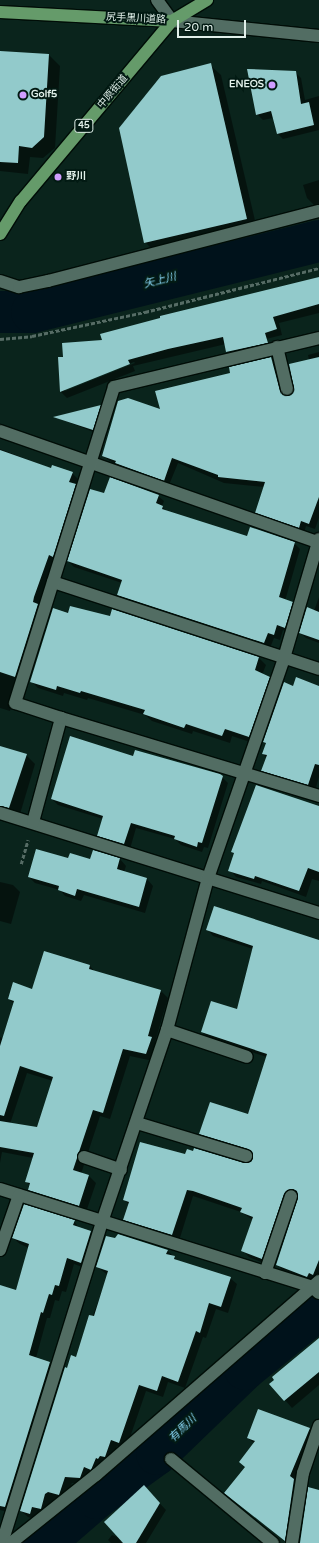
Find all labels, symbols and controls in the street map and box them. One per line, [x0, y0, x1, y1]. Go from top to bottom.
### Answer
street label: 尻手黒川道路 [106, 11, 166, 27]
scale bar [179, 12, 248, 38]
text: 20 m [184, 20, 213, 34]
street label: 中原街道 [96, 73, 130, 111]
place label: ENEOS [229, 79, 264, 91]
marker: ENEOS [267, 80, 277, 90]
place label: Golf5 [31, 89, 57, 101]
marker: Golf5 [18, 90, 28, 100]
road number: 45 [74, 119, 94, 133]
place label: 野川 [66, 171, 86, 183]
marker: 野川 [53, 172, 63, 182]
water label: 矢上川 [142, 271, 178, 291]
water label: 有馬川 [167, 1413, 199, 1445]

